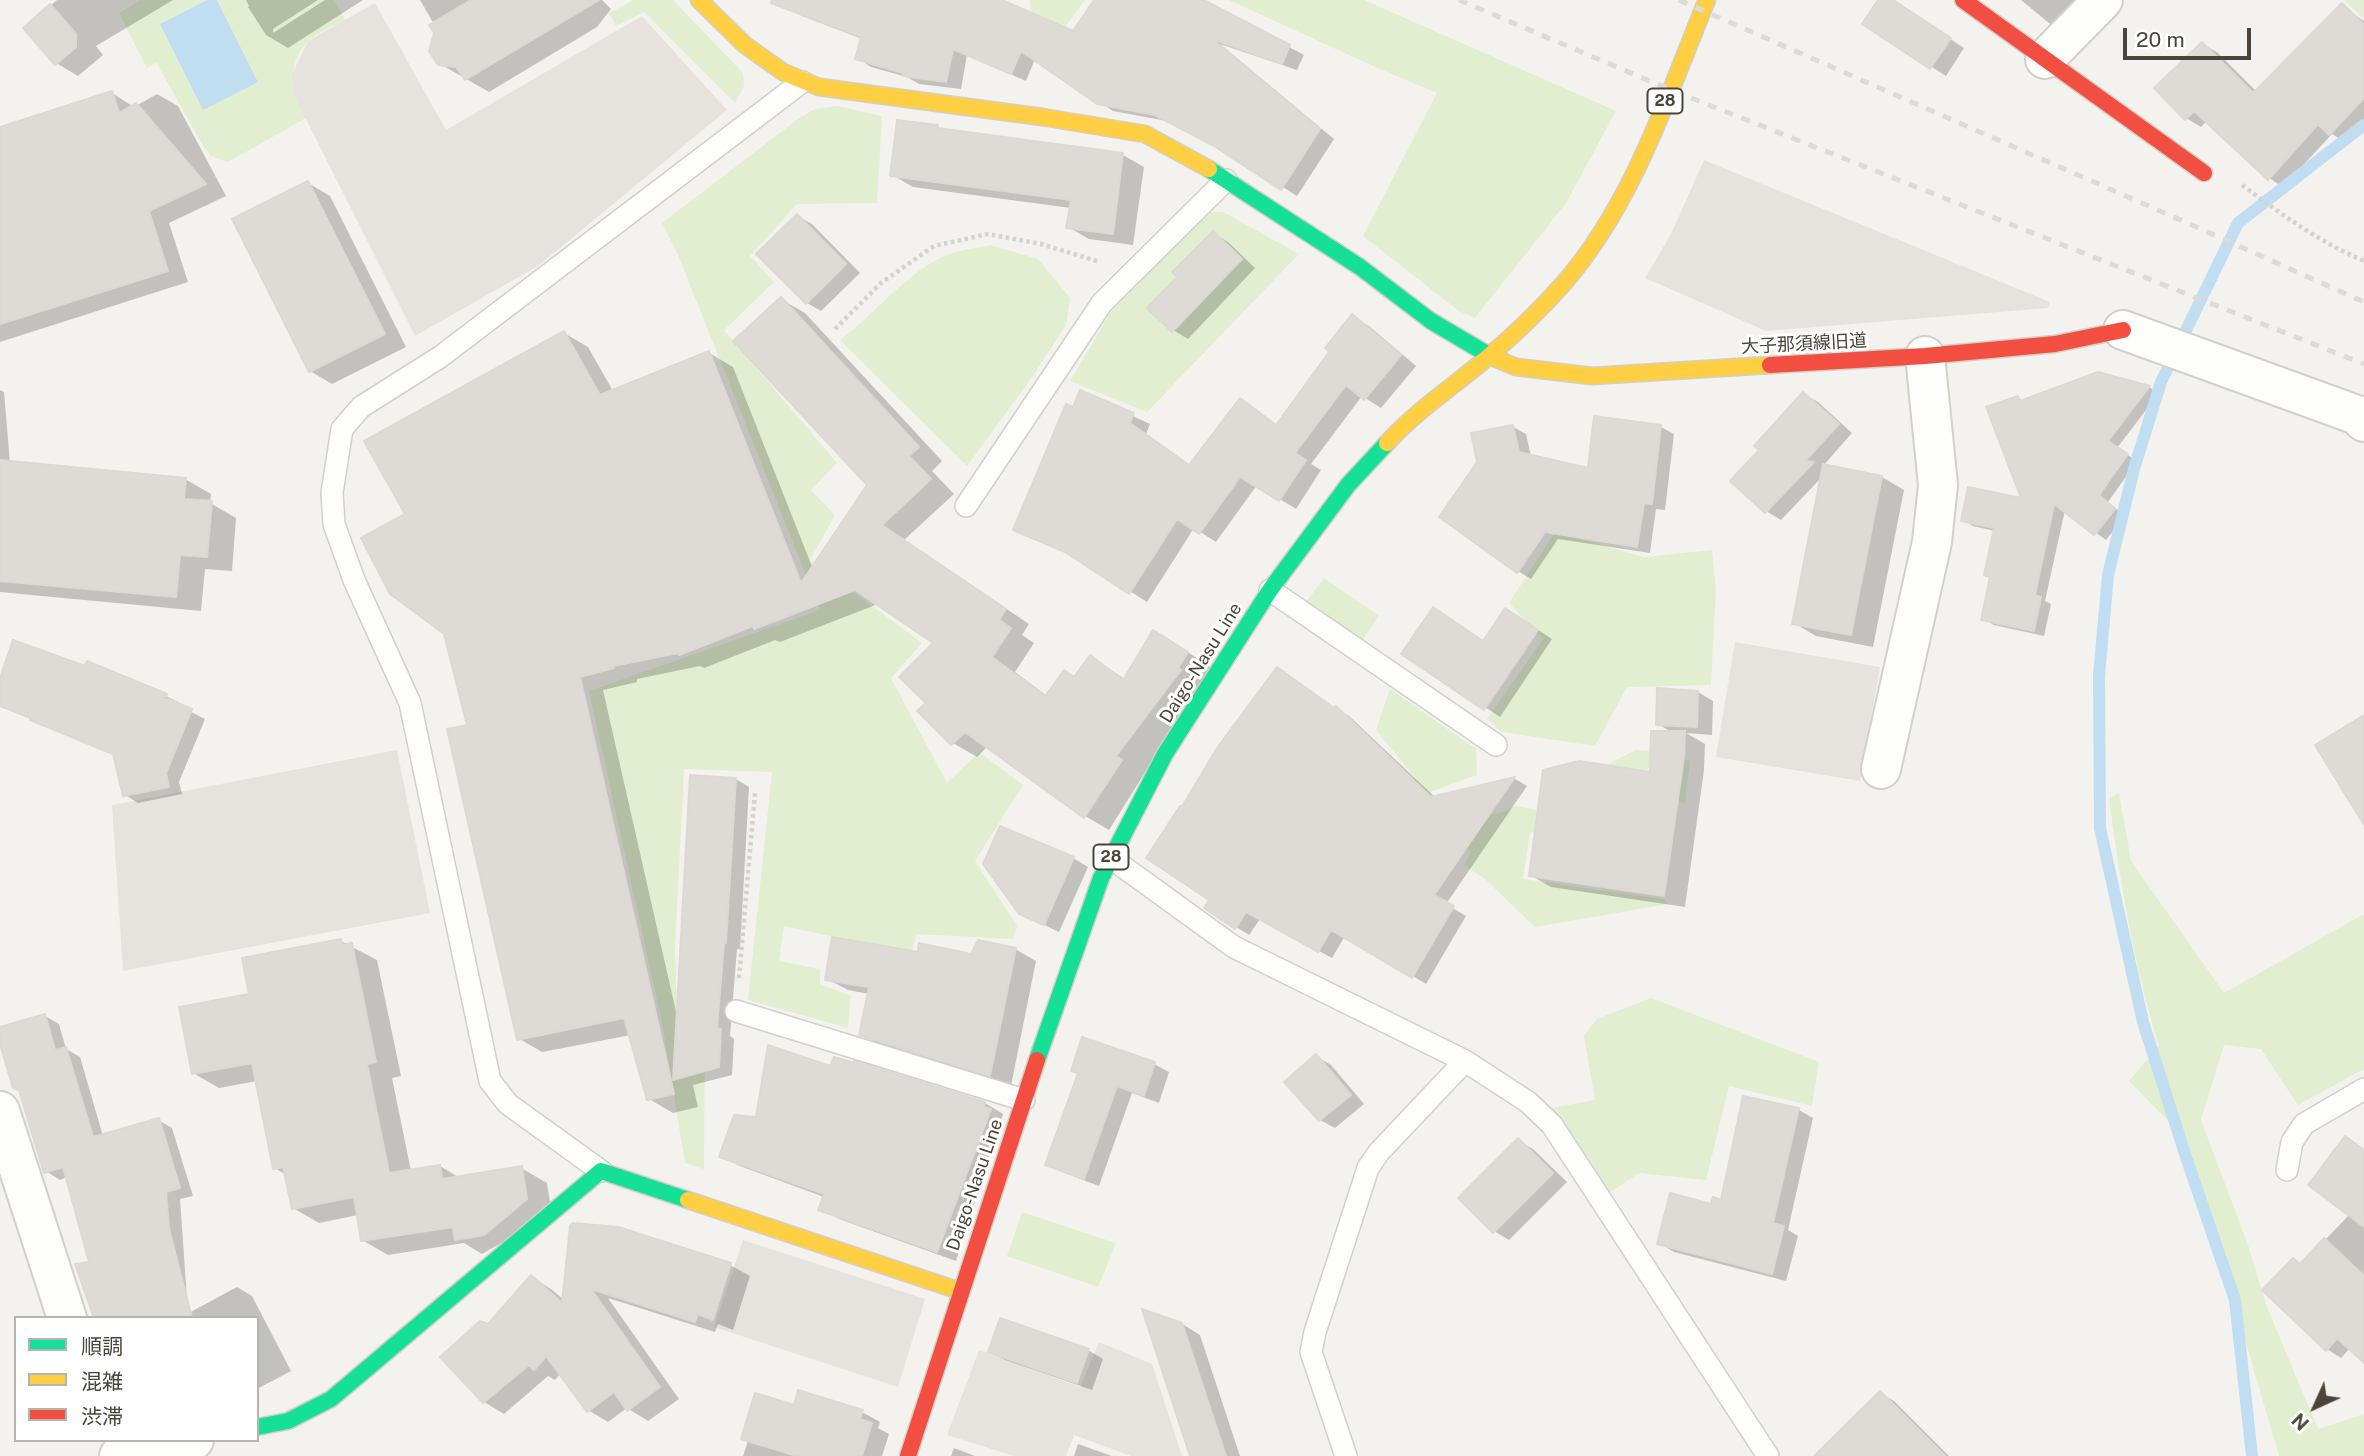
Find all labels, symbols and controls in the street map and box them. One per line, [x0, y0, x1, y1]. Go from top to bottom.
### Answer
scale bar [2126, 14, 2254, 58]
text: 20 m [2136, 27, 2185, 52]
road number: 28 [1648, 88, 1682, 114]
street label: 大子那須線旧道 [1741, 330, 1867, 358]
street label: Daigo-Nasu Line [1155, 599, 1247, 727]
road number: 28 [1094, 844, 1128, 870]
street label: Daigo-Nasu Line [942, 1116, 1008, 1254]
legend [14, 1316, 259, 1442]
text: 順調 [81, 1334, 123, 1359]
text: 混雑 [81, 1369, 123, 1394]
north arrow [2280, 1372, 2350, 1442]
text: 渋滞 [81, 1404, 123, 1429]
text: N [2287, 1409, 2313, 1435]

